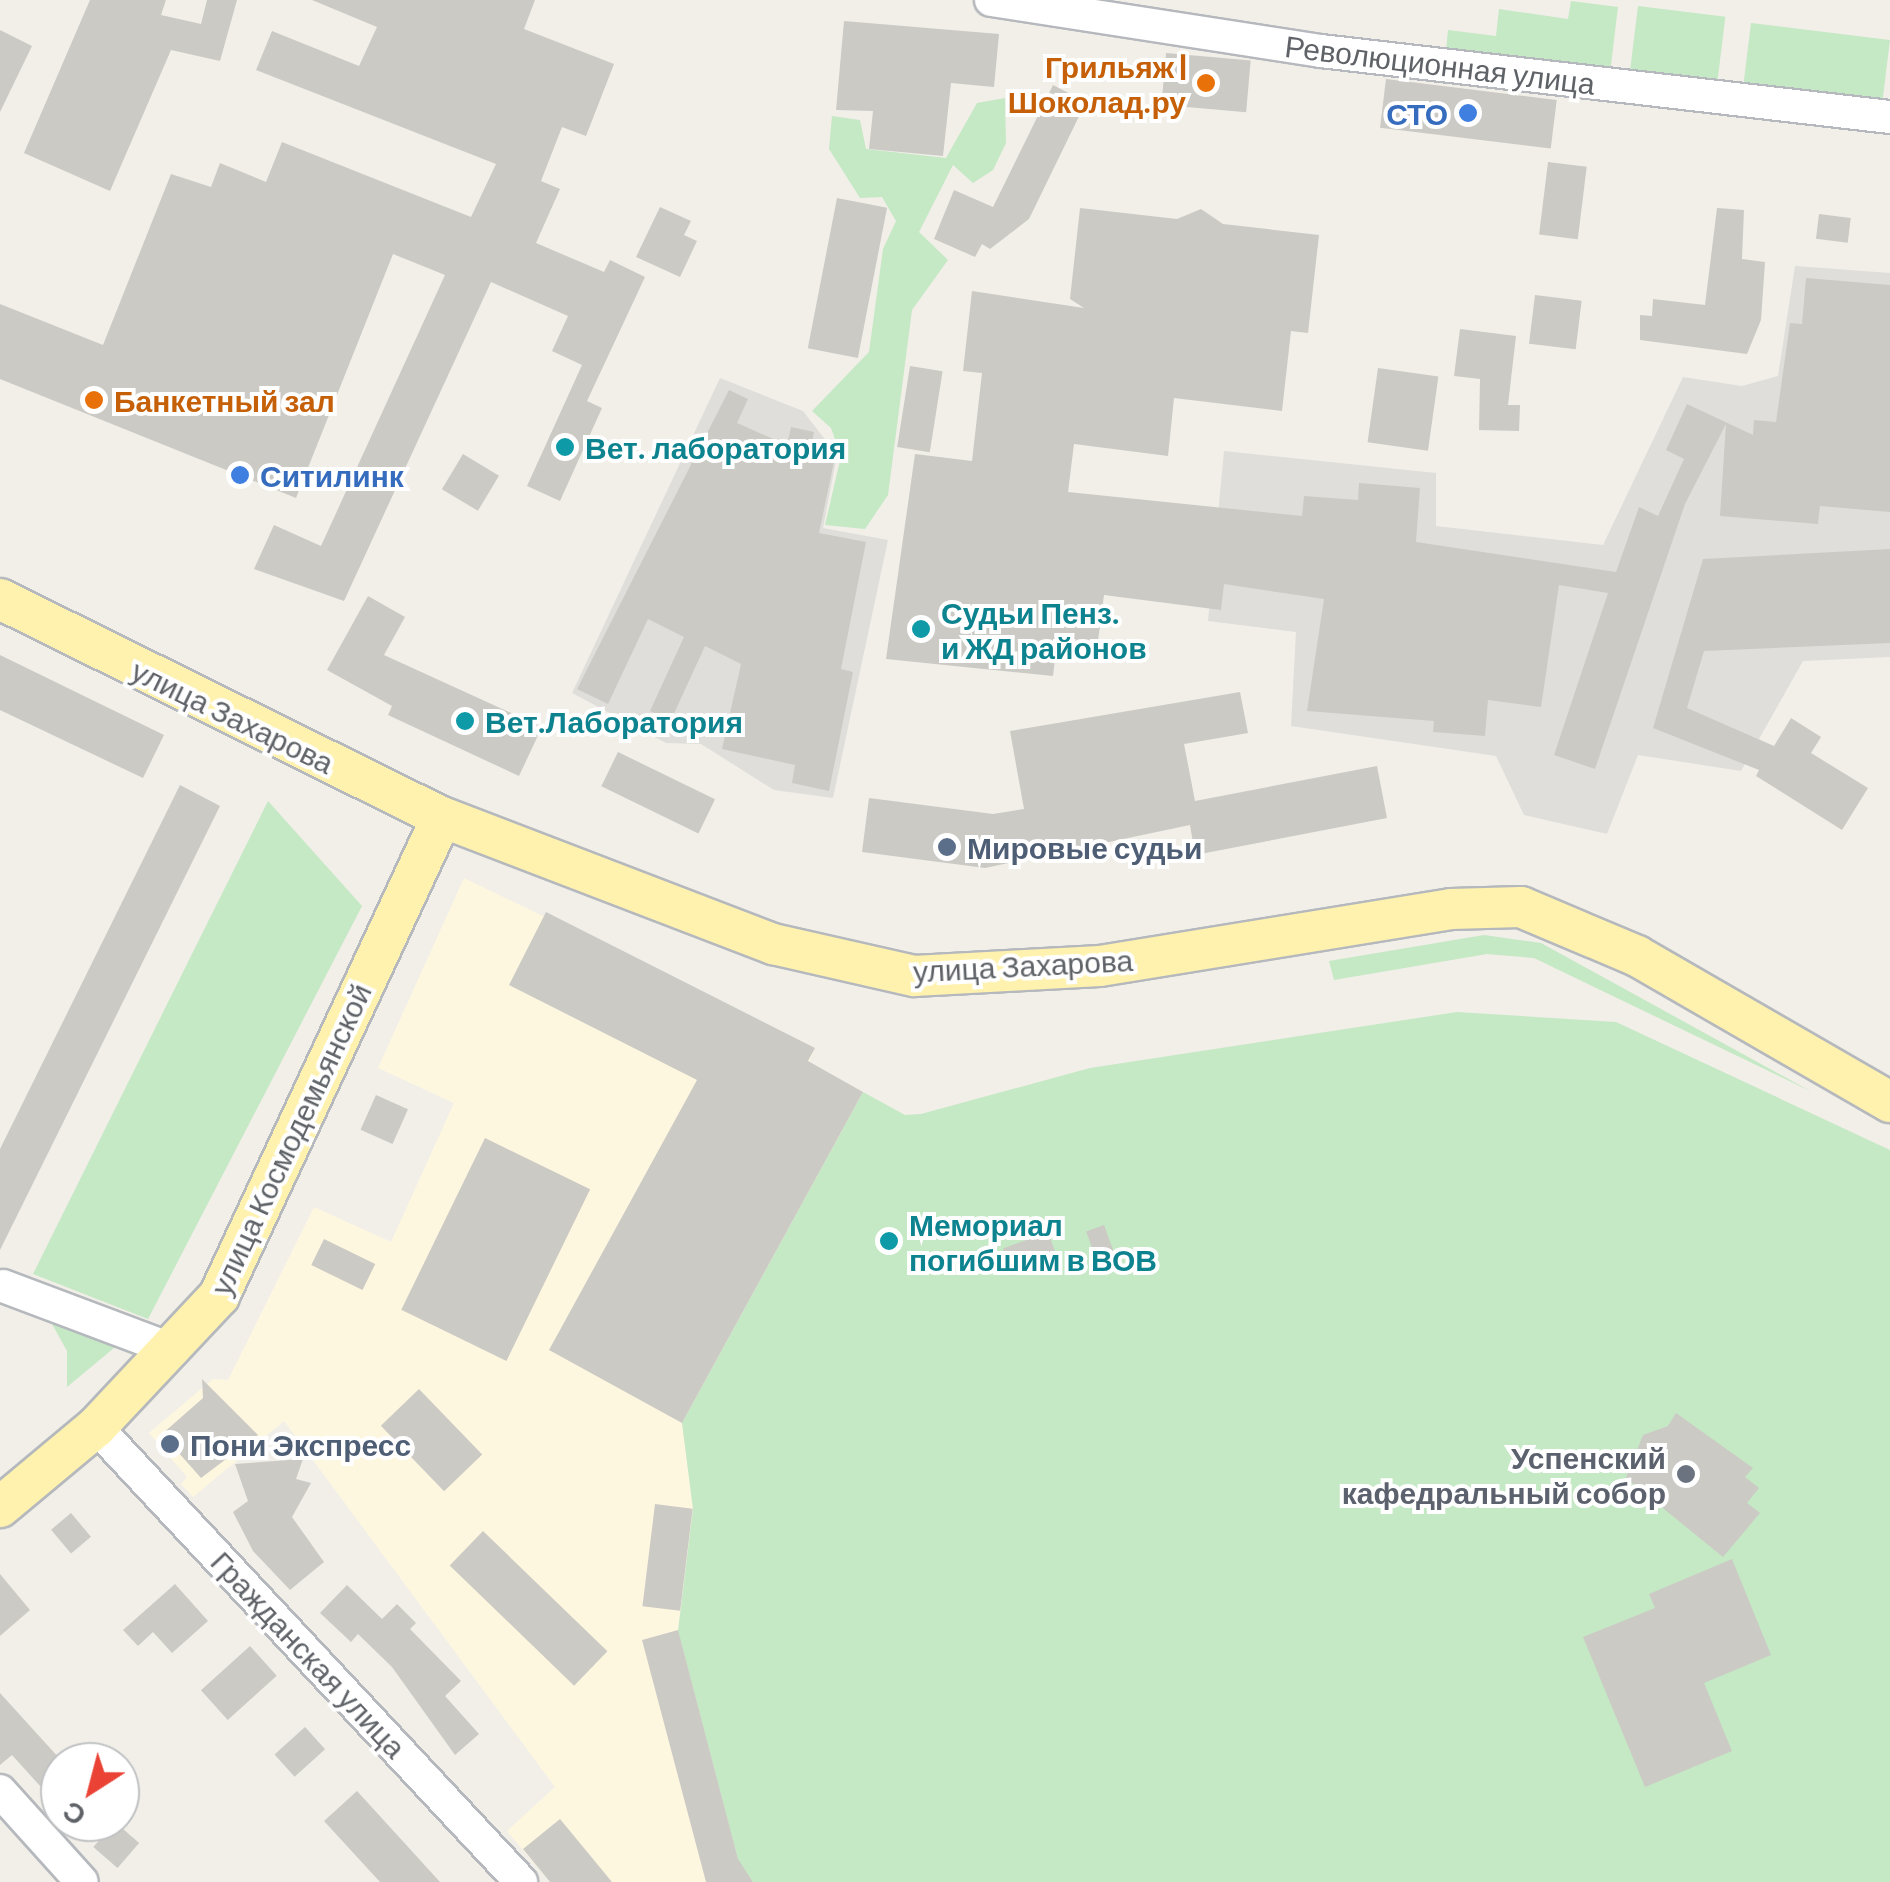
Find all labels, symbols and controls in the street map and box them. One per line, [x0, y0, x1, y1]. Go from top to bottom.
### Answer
street label: Революционная улица [1283, 27, 1597, 101]
place label: Грильяж | Шоколад.ру [1008, 48, 1186, 118]
marker: Грильяж | Шоколад.ру [1195, 72, 1217, 94]
place label: СТО [1386, 95, 1448, 131]
marker: СТО [1457, 102, 1479, 124]
place label: Банкетный зал [114, 382, 335, 418]
marker: Банкетный зал [83, 389, 105, 411]
place label: Вет. лаборатория [585, 429, 846, 465]
marker: Вет. лаборатория [554, 436, 576, 458]
place label: Ситилинк [260, 457, 404, 493]
marker: Ситилинк [229, 464, 251, 486]
place label: Судьи Пенз. и ЖД районов [941, 594, 1147, 664]
marker: Судьи Пенз. и ЖД районов [910, 618, 932, 640]
street label: улица Захарова [126, 652, 340, 780]
place label: Вет.Лаборатория [485, 703, 743, 739]
marker: Вет.Лаборатория [454, 710, 476, 732]
place label: Мировые судьи [967, 829, 1202, 865]
marker: Мировые судьи [936, 836, 958, 858]
street label: улица Захарова [912, 941, 1134, 989]
street label: улица Космодемьянской [202, 978, 378, 1300]
place label: Мемориал погибшим в ВОВ [909, 1206, 1157, 1276]
marker: Мемориал погибшим в ВОВ [878, 1230, 900, 1252]
place label: Пони Экспресс [190, 1426, 411, 1462]
marker: Пони Экспресс [159, 1433, 181, 1455]
place label: Успенский кафедральный собор [1342, 1439, 1666, 1510]
marker: Успенский кафедральный собор [1675, 1463, 1697, 1485]
street label: Гражданская улица [204, 1543, 414, 1765]
north arrow [40, 1742, 140, 1842]
text: С [55, 1795, 92, 1834]

